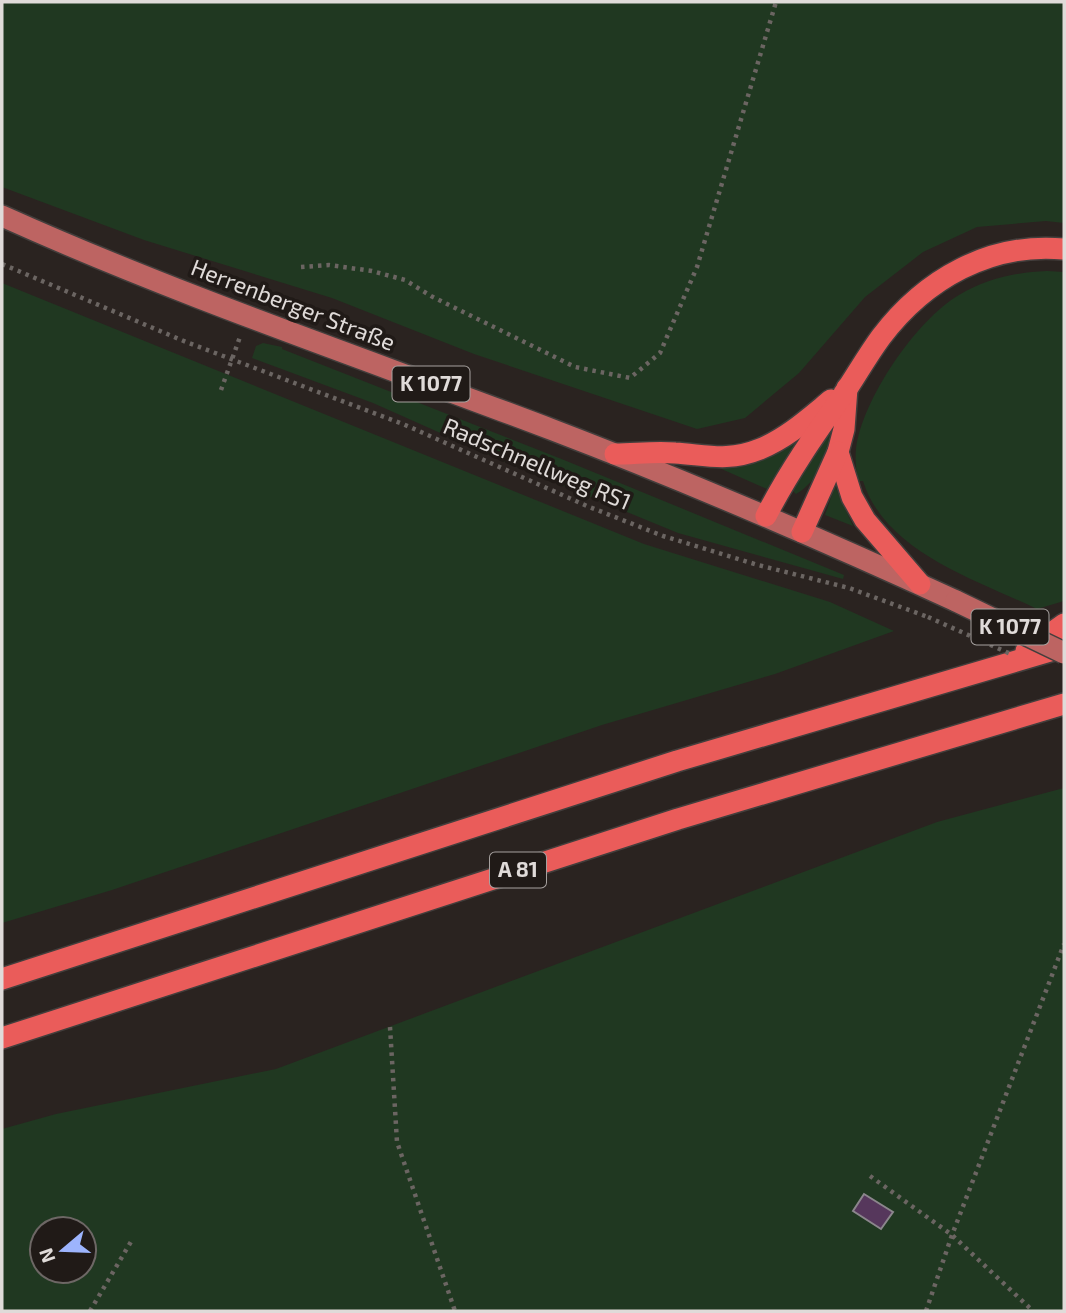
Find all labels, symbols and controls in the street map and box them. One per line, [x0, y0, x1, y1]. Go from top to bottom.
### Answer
street label: Herrenberger Straße [187, 252, 399, 356]
road number: K 1077 [392, 366, 470, 402]
street label: Radschnellweg RS1 [439, 411, 635, 515]
road number: K 1077 [972, 610, 1048, 644]
road number: A 81 [490, 852, 546, 888]
north arrow [28, 1215, 98, 1285]
text: N [33, 1245, 60, 1266]

